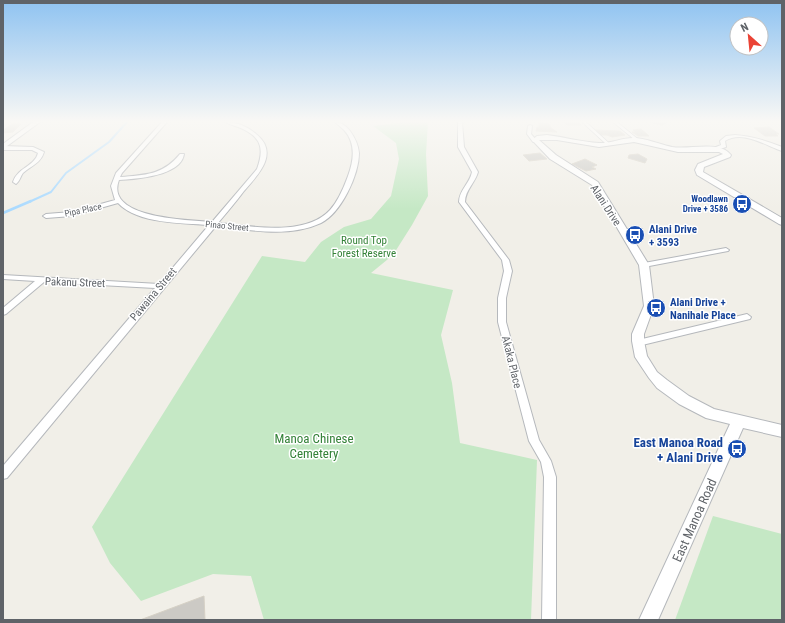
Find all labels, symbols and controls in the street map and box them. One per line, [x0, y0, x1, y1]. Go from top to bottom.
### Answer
north arrow [729, 16, 769, 56]
text: N [739, 20, 751, 35]
street label: Alani Drive [587, 182, 624, 228]
bus stop icon: Woodlawn Drive + 3586 [731, 193, 753, 215]
place label: Woodlawn Drive + 3586 [683, 194, 728, 214]
street label: Pipa Place [64, 201, 102, 219]
street label: Pinao Street [205, 219, 249, 233]
place label: Alani Drive + 3593 [649, 223, 697, 249]
bus stop icon: Alani Drive + 3593 [624, 224, 646, 246]
park label: Round Top Forest Reserve [332, 234, 396, 260]
street label: Pawaina Street [127, 265, 179, 323]
street label: Pakanu Street [45, 275, 105, 290]
place label: Alani Drive + Nanihale Place [670, 296, 736, 322]
bus stop icon: Alani Drive + Nanihale Place [645, 297, 667, 319]
street label: Akaka Place [499, 335, 524, 390]
park label: Manoa Chinese Cemetery [274, 431, 354, 461]
place label: East Manoa Road + Alani Drive [633, 435, 723, 465]
bus stop icon: East Manoa Road + Alani Drive [726, 438, 748, 460]
street label: East Manoa Road [669, 476, 720, 564]

